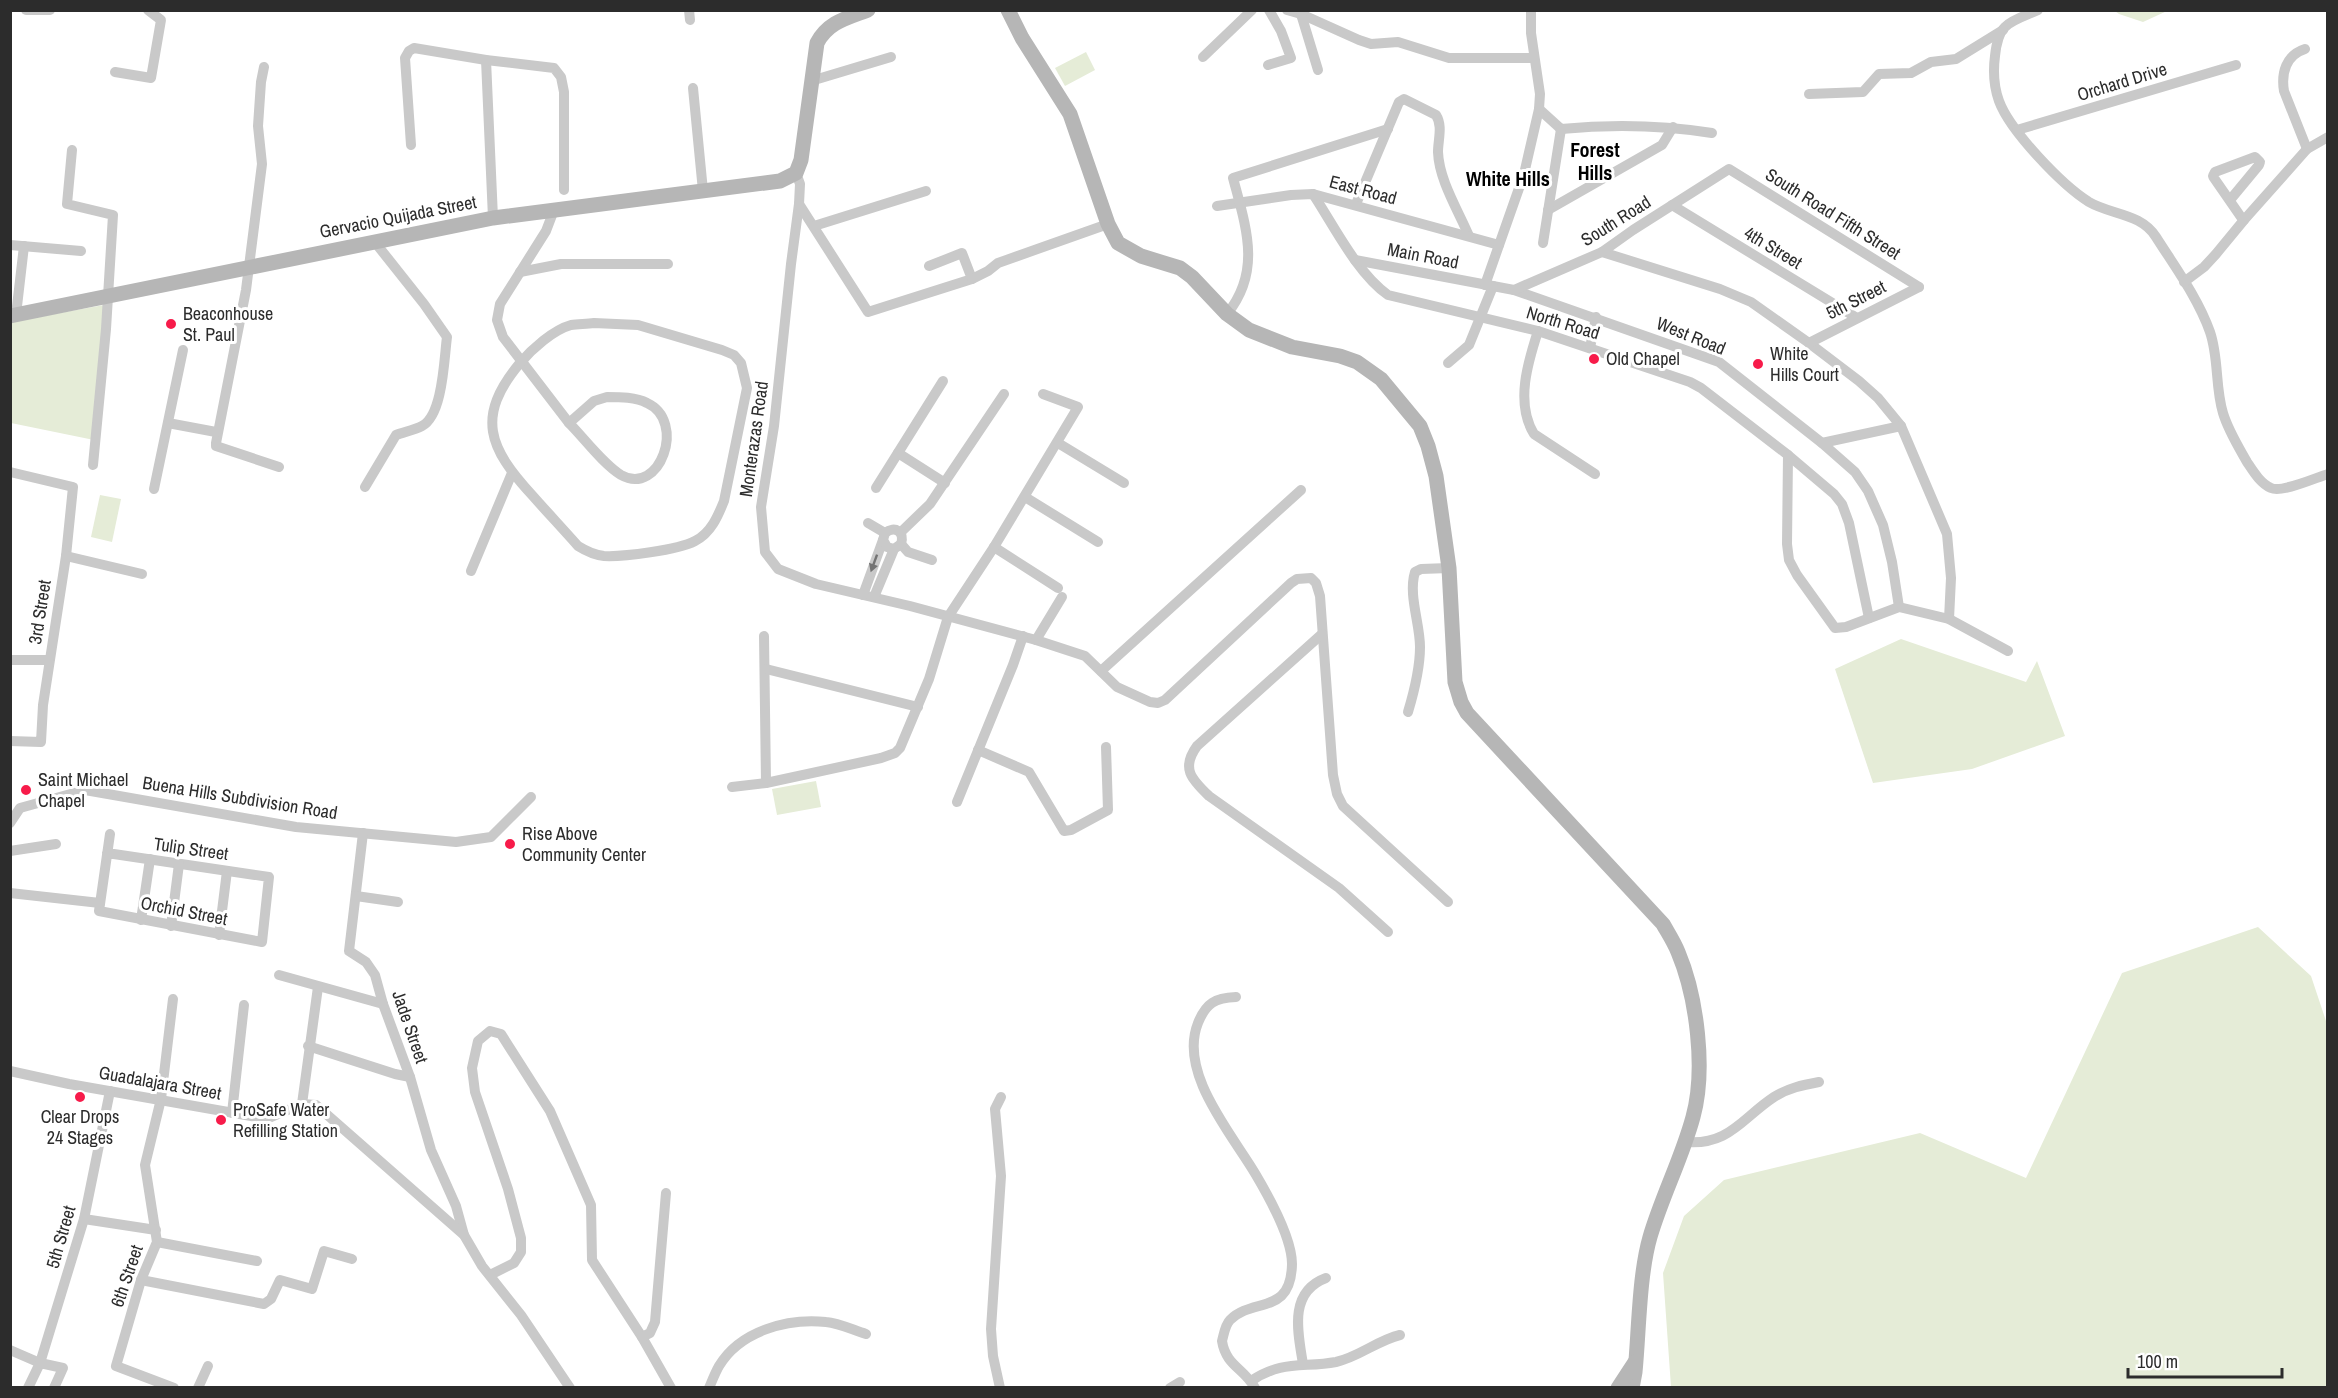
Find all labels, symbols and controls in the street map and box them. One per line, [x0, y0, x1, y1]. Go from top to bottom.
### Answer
street label: Orchard Drive [2074, 56, 2170, 107]
district label: Forest Hills [1570, 136, 1620, 186]
street label: South Road Fifth Street [1761, 162, 1906, 265]
district label: White Hills [1466, 165, 1550, 192]
street label: East Road [1327, 169, 1400, 211]
street label: Gervacio Quijada Street [317, 189, 478, 244]
street label: South Road [1576, 189, 1655, 252]
street label: 4th Street [1739, 220, 1807, 275]
street label: Main Road [1385, 236, 1461, 275]
street label: 5th Street [1822, 274, 1890, 325]
street label: North Road [1523, 300, 1603, 346]
place label: Beaconhouse St. Paul [183, 301, 273, 347]
street label: West Road [1653, 310, 1730, 361]
marker: Beaconhouse St. Paul [164, 317, 178, 331]
place label: White Hills Court [1770, 341, 1839, 387]
place label: Old Chapel [1606, 346, 1680, 371]
marker: Old Chapel [1587, 352, 1601, 366]
marker: White Hills Court [1751, 357, 1765, 371]
street label: Monterazas Road [733, 380, 774, 498]
one-way arrow [869, 554, 878, 572]
street label: 3rd Street [22, 578, 57, 646]
place label: Saint Michael Chapel [38, 767, 128, 813]
street label: Buena Hills Subdivision Road [141, 770, 339, 825]
marker: Saint Michael Chapel [19, 783, 33, 797]
place label: Rise Above Community Center [522, 821, 646, 867]
street label: Tulip Street [152, 831, 230, 866]
marker: Rise Above Community Center [503, 837, 517, 851]
street label: Orchid Street [139, 890, 230, 931]
street label: Jade Street [386, 987, 435, 1067]
street label: Guadalajara Street [97, 1059, 223, 1106]
marker: Clear Drops 24 Stages [73, 1090, 87, 1104]
place label: ProSafe Water Refilling Station [233, 1097, 338, 1143]
place label: Clear Drops 24 Stages [41, 1104, 119, 1150]
marker: ProSafe Water Refilling Station [214, 1113, 228, 1127]
street label: 5th Street [40, 1203, 81, 1271]
street label: 6th Street [104, 1242, 149, 1310]
scale bar [2128, 1341, 2282, 1379]
text: 100 m [2137, 1349, 2178, 1374]

